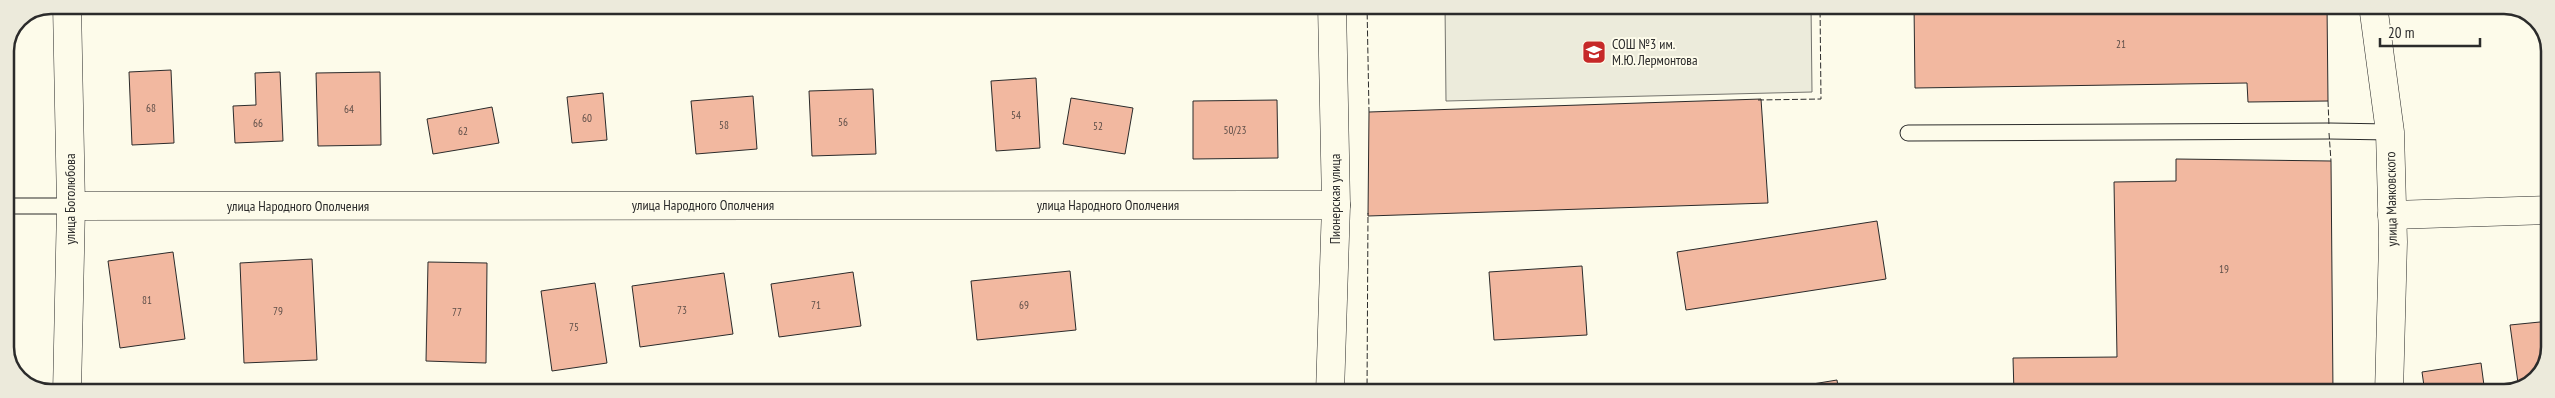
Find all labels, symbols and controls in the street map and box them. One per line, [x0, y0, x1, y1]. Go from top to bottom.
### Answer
scale bar [2380, 15, 2480, 47]
text: 20 m [2388, 23, 2414, 42]
place label: СОШ №3 им. М.Ю. Лермонтова [1612, 35, 1698, 69]
house number: 21 [2116, 37, 2126, 51]
school or university icon: СОШ №3 им. М.Ю. Лермонтова [1581, 39, 1607, 65]
house number: 68 [146, 101, 156, 115]
house number: 64 [344, 102, 354, 116]
house number: 54 [1011, 108, 1021, 122]
house number: 60 [582, 111, 592, 125]
house number: 56 [838, 115, 848, 129]
house number: 66 [253, 116, 263, 130]
house number: 58 [719, 118, 729, 132]
house number: 52 [1093, 119, 1103, 133]
house number: 50/23 [1223, 123, 1247, 137]
house number: 62 [458, 124, 468, 138]
street label: улица Маяковского [2381, 151, 2401, 247]
street label: улица Боголюбова [61, 153, 79, 245]
street label: Пионерская улица [1326, 154, 1344, 244]
street label: улица Народного Ополчения [632, 196, 774, 214]
street label: улица Народного Ополчения [1037, 196, 1179, 214]
street label: улица Народного Ополчения [227, 197, 369, 215]
house number: 19 [2219, 262, 2229, 276]
house number: 81 [142, 293, 152, 307]
house number: 71 [811, 298, 821, 312]
house number: 69 [1019, 298, 1029, 312]
house number: 73 [677, 303, 687, 317]
house number: 79 [273, 304, 283, 318]
house number: 77 [452, 305, 462, 319]
house number: 75 [569, 320, 579, 334]

